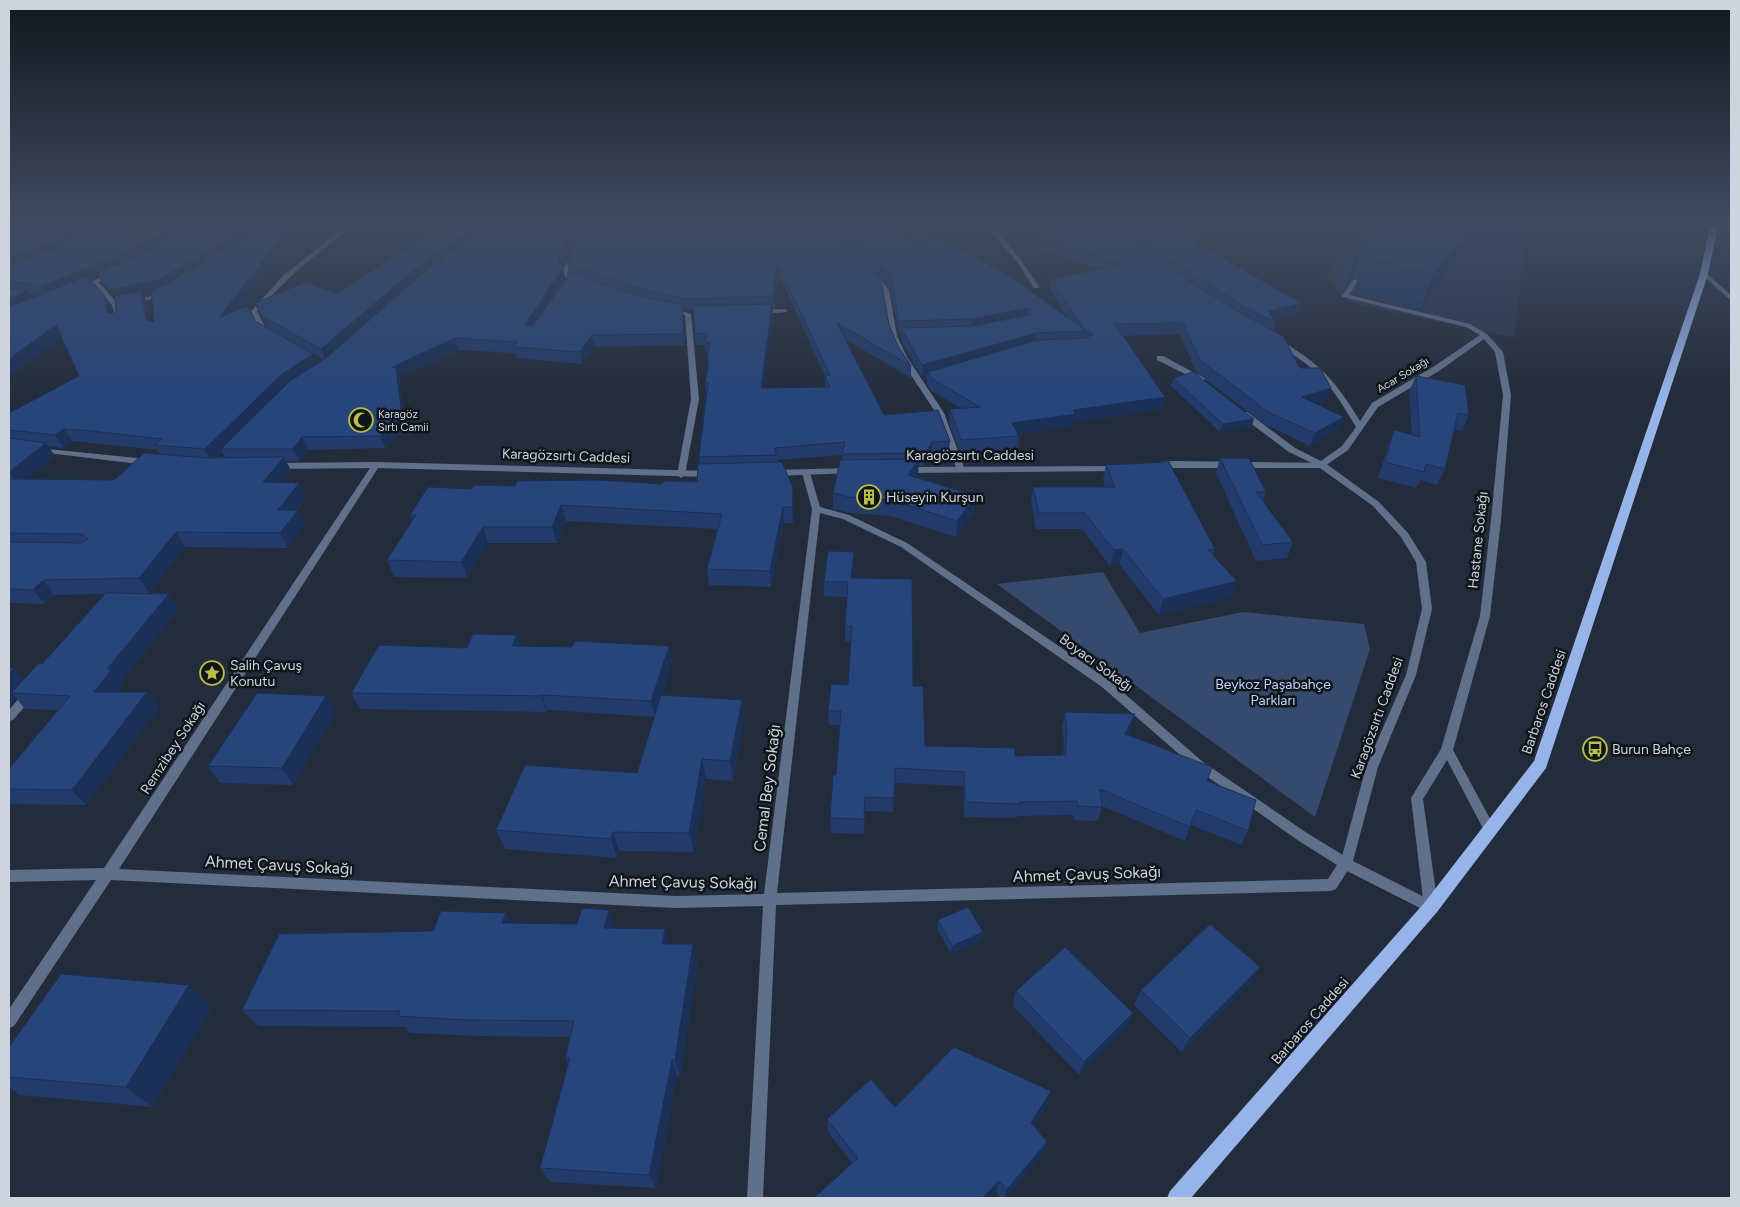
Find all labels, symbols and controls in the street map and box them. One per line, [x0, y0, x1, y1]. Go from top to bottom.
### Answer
street label: Acar Sokağı [1375, 354, 1431, 396]
mosque icon: Karagöz Sırtı Camii [348, 407, 374, 433]
place label: Karagöz Sırtı Camii [378, 408, 428, 434]
street label: Karagözsırtı Caddesi [502, 445, 630, 467]
street label: Karagözsırtı Caddesi [906, 447, 1034, 464]
building icon: Hüseyin Kurşun [856, 484, 882, 510]
place label: Hüseyin Kurşun [886, 489, 984, 506]
street label: Hastane Sokağı [1464, 491, 1492, 589]
street label: Boyacı Sokağı [1056, 631, 1136, 695]
street label: Barbaros Caddesi [1518, 647, 1570, 757]
street label: Karagözsırtı Caddesi [1347, 655, 1407, 781]
place label: Salih Çavuş Konutu [230, 657, 302, 690]
place icon: Salih Çavuş Konutu [199, 660, 225, 686]
park label: Beykoz Paşabahçe Parkları [1215, 676, 1331, 709]
street label: Remzibey Sokağı [137, 699, 209, 797]
street label: Cemal Bey Sokağı [750, 723, 784, 853]
bus stop icon: Burun Bahçe [1582, 736, 1608, 762]
place label: Burun Bahçe [1612, 741, 1691, 758]
street label: Ahmet Çavuş Sokağı [204, 852, 354, 878]
street label: Ahmet Çavuş Sokağı [1013, 862, 1161, 886]
street label: Ahmet Çavuş Sokağı [609, 871, 757, 893]
street label: Barbaros Caddesi [1268, 974, 1352, 1068]

